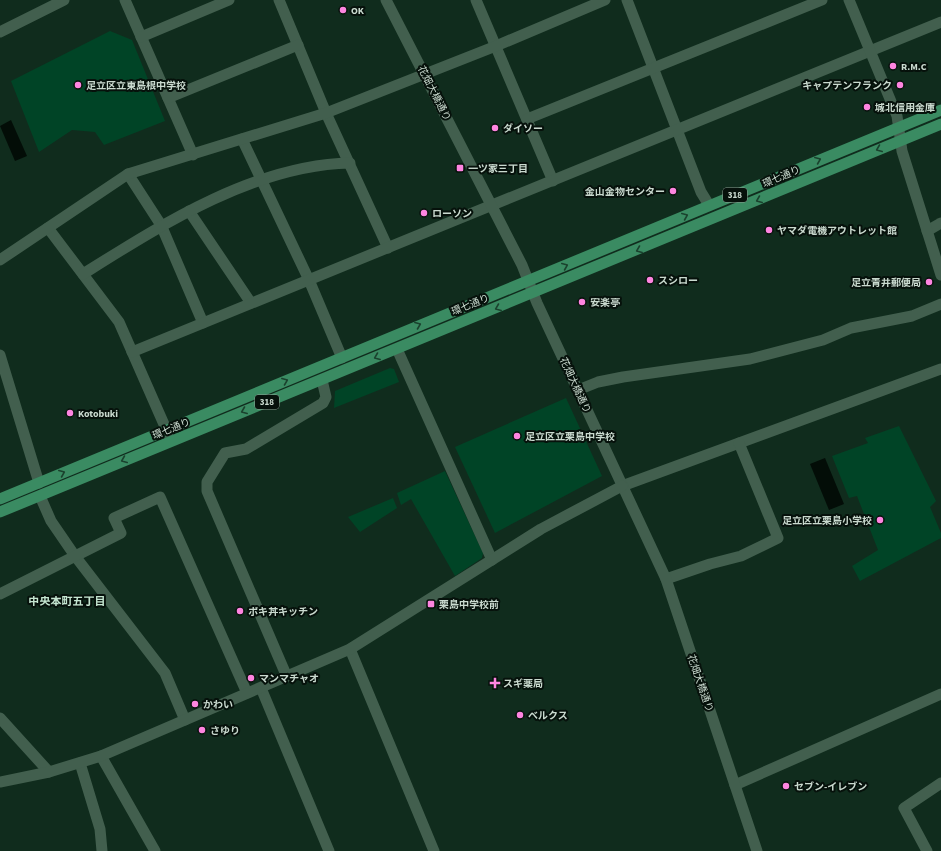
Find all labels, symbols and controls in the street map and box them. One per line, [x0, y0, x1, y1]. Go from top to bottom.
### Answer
place label: OK [351, 4, 365, 18]
marker: OK [338, 5, 348, 15]
place label: R.M.C [901, 60, 927, 74]
marker: R.M.C [888, 61, 898, 71]
street label: 花畑大橋通り [414, 64, 454, 123]
place label: 足立区立東島根中学校 [86, 79, 186, 93]
place label: キャプテンフランク [802, 79, 892, 93]
marker: 足立区立東島根中学校 [73, 80, 83, 90]
marker: キャプテンフランク [895, 80, 905, 90]
place label: 城北信用金庫 [875, 101, 935, 115]
marker: 城北信用金庫 [862, 102, 872, 112]
place label: ダイソー [503, 122, 543, 136]
marker: ダイソー [490, 123, 500, 133]
one-way arrow [875, 144, 883, 152]
one-way arrow [814, 157, 821, 165]
place label: 一ツ家三丁目 [468, 162, 528, 176]
marker: 一ツ家三丁目 [455, 163, 465, 173]
street label: 環七通り [760, 163, 803, 191]
place label: 金山金物センター [585, 185, 665, 199]
marker: 金山金物センター [668, 186, 678, 196]
road number: 318 [723, 188, 747, 202]
one-way arrow [756, 195, 763, 203]
place label: ローソン [432, 207, 472, 221]
marker: ローソン [419, 208, 429, 218]
one-way arrow [681, 212, 688, 220]
place label: ヤマダ電機アウトレット館 [777, 224, 897, 238]
marker: ヤマダ電機アウトレット館 [764, 225, 774, 235]
one-way arrow [636, 245, 643, 253]
one-way arrow [560, 263, 568, 271]
place label: スシロー [658, 274, 698, 288]
marker: スシロー [645, 275, 655, 285]
place label: 足立青井郵便局 [851, 276, 921, 290]
marker: 足立青井郵便局 [924, 277, 934, 287]
street label: 環七通り [449, 291, 492, 319]
place label: 安楽亭 [590, 296, 620, 310]
marker: 安楽亭 [577, 297, 587, 307]
one-way arrow [494, 303, 501, 311]
one-way arrow [414, 322, 422, 330]
one-way arrow [374, 352, 382, 360]
street label: 花畑大橋通り [556, 355, 594, 416]
one-way arrow [282, 377, 289, 385]
road number: 318 [255, 395, 279, 409]
place label: Kotobuki [78, 407, 118, 421]
one-way arrow [241, 407, 248, 415]
marker: Kotobuki [65, 408, 75, 418]
street label: 環七通り [150, 415, 193, 443]
place label: 足立区立栗島中学校 [525, 430, 615, 444]
marker: 足立区立栗島中学校 [512, 431, 522, 441]
one-way arrow [120, 456, 127, 464]
one-way arrow [58, 470, 65, 478]
place label: 足立区立栗島小学校 [782, 514, 872, 528]
marker: 足立区立栗島小学校 [875, 515, 885, 525]
district label: 中央本町五丁目 [29, 594, 106, 609]
place label: 栗島中学校前 [439, 598, 499, 612]
marker: 栗島中学校前 [426, 599, 436, 609]
place label: ポキ丼キッチン [248, 605, 318, 619]
marker: ポキ丼キッチン [235, 606, 245, 616]
street label: 花畑大橋通り [684, 653, 716, 714]
place label: マンマチャオ [259, 672, 319, 686]
marker: マンマチャオ [246, 673, 256, 683]
place label: スギ薬局 [503, 677, 543, 691]
marker: スギ薬局 [490, 678, 500, 688]
place label: かわい [203, 698, 233, 712]
marker: かわい [190, 699, 200, 709]
place label: ベルクス [528, 709, 568, 723]
marker: ベルクス [515, 710, 525, 720]
place label: さゆり [210, 724, 240, 738]
marker: さゆり [197, 725, 207, 735]
place label: セブン-イレブン [794, 780, 867, 794]
marker: セブン-イレブン [781, 781, 791, 791]

